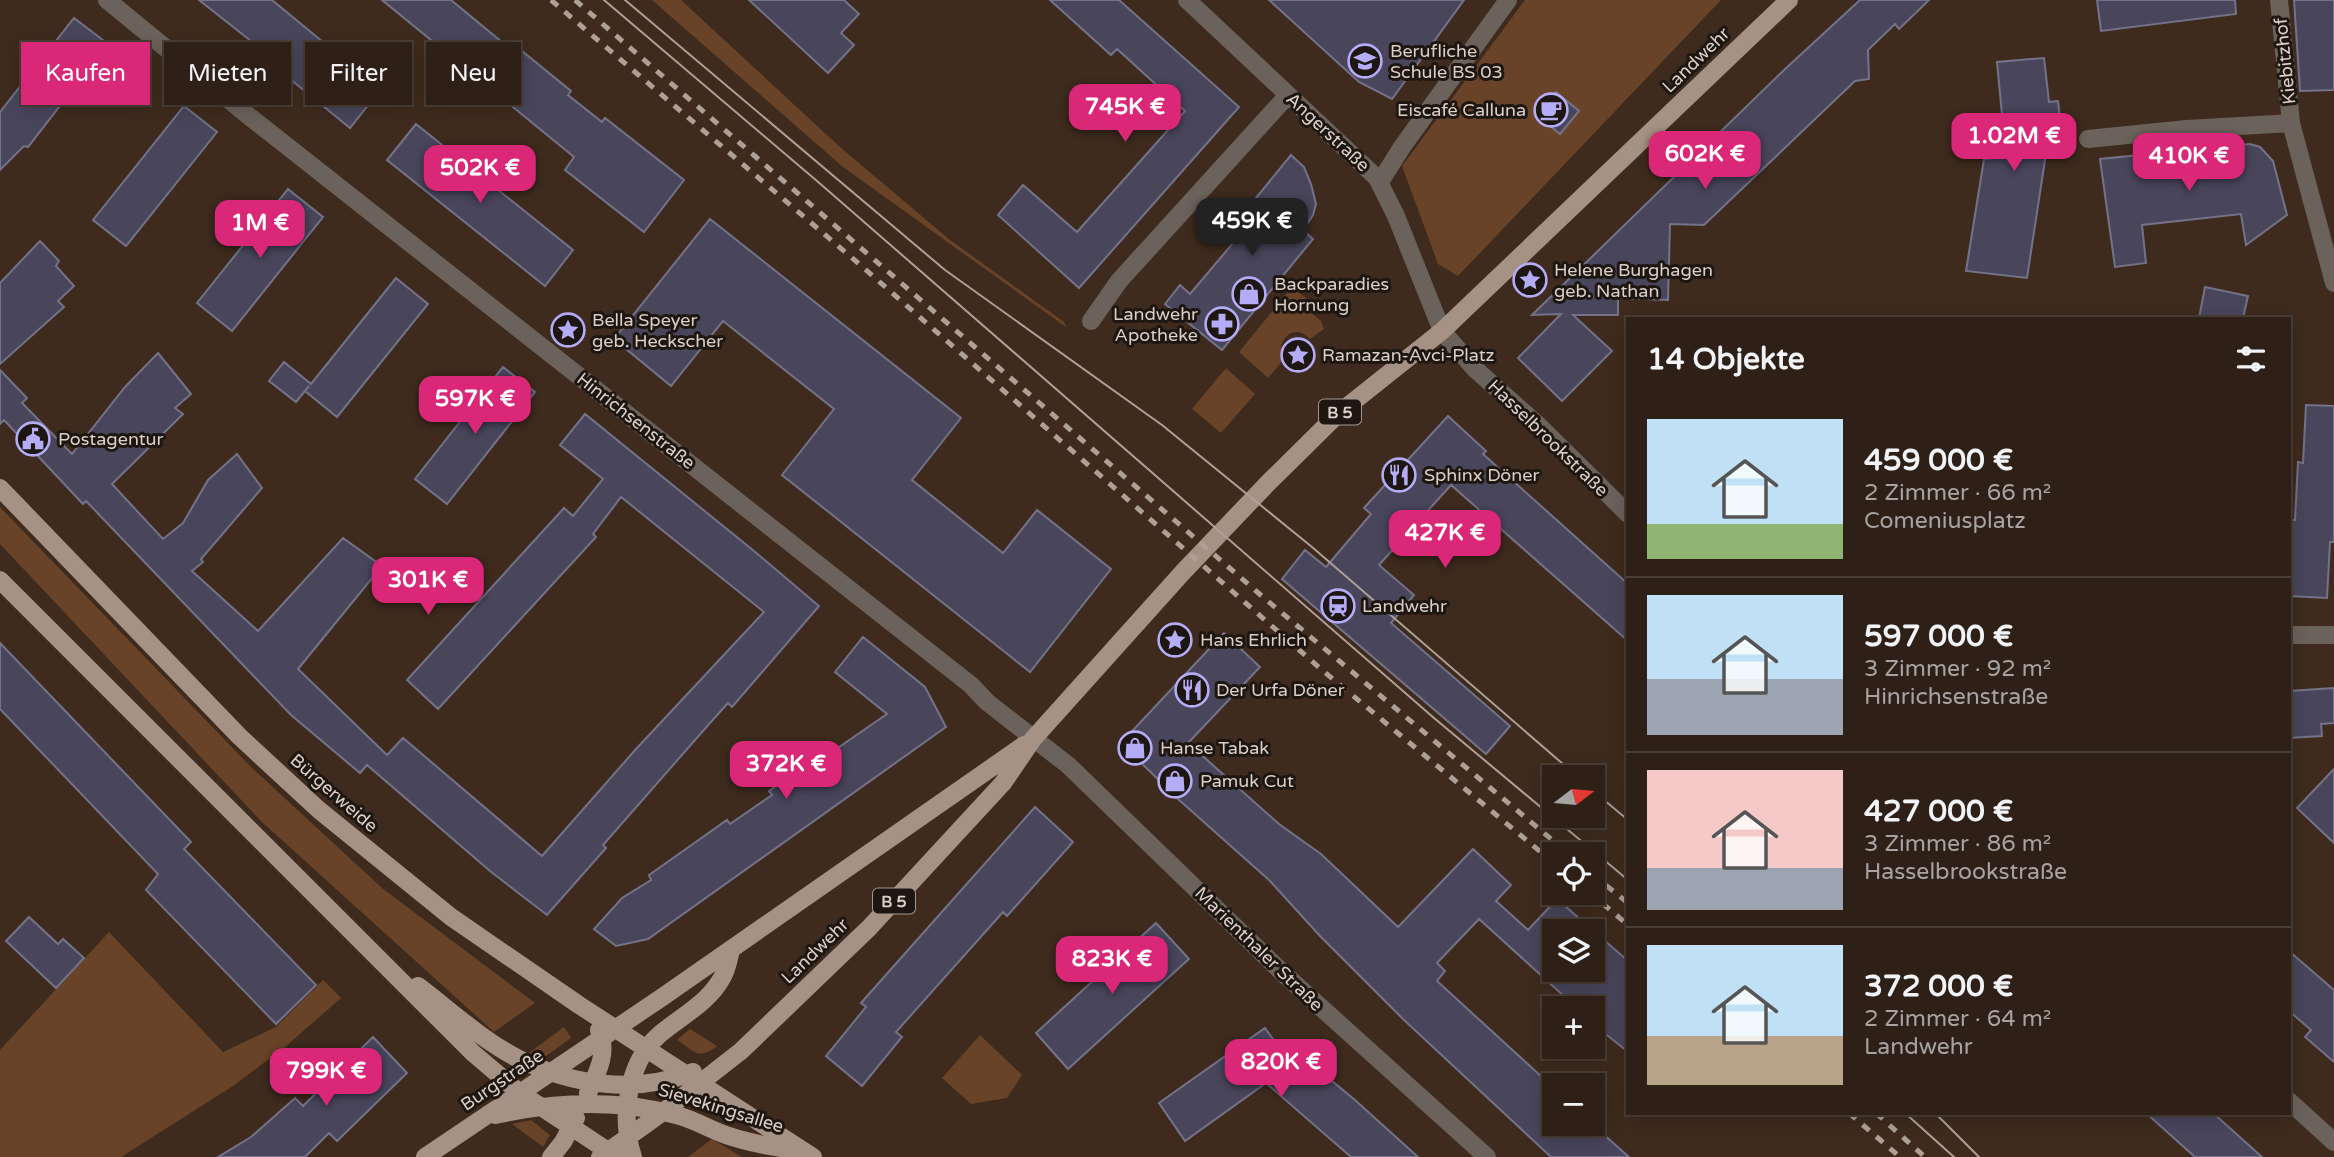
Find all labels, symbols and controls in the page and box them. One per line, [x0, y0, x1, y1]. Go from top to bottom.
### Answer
street label: Kiebitzhof [2269, 16, 2300, 105]
street label: Landwehr [1658, 23, 1734, 97]
place label: Berufliche Schule BS 03 [1390, 40, 1503, 83]
chip: Kaufen [21, 42, 150, 105]
chip: Mieten [164, 42, 291, 105]
chip: Filter [305, 42, 412, 105]
chip: Neu [426, 42, 521, 105]
school or university icon: Berufliche Schule BS 03 [1346, 42, 1384, 80]
pin: 745K € [1068, 85, 1182, 144]
street label: Angerstraße [1282, 88, 1374, 176]
cafe icon: Eiscafé Calluna [1532, 91, 1570, 129]
text: 745K € [1085, 93, 1165, 121]
place label: Eiscafé Calluna [1397, 99, 1526, 121]
pin: 1.02M € [1949, 114, 2079, 173]
text: 1.02M € [1967, 122, 2061, 150]
pin: 602K € [1648, 132, 1762, 191]
pin: 410K € [2132, 134, 2246, 193]
text: 602K € [1665, 140, 1745, 168]
text: 410K € [2149, 142, 2229, 170]
pin: 502K € [423, 146, 537, 205]
text: 502K € [440, 154, 520, 182]
pin: 459K € [1195, 198, 1309, 258]
pin: 1M € [219, 201, 301, 260]
text: 459K € [1212, 207, 1292, 235]
text: 1M € [231, 209, 289, 237]
place label: Helene Burghagen geb. Nathan [1554, 259, 1713, 302]
place icon: Helene Burghagen geb. Nathan [1511, 261, 1549, 299]
place label: Backparadies Hornung [1274, 273, 1389, 316]
shop icon: Backparadies Hornung [1230, 275, 1268, 313]
place label: Landwehr Apotheke [1113, 303, 1198, 346]
pharmacy icon: Landwehr Apotheke [1203, 305, 1241, 343]
place label: Bella Speyer geb. Heckscher [592, 309, 723, 352]
place icon: Bella Speyer geb. Heckscher [549, 311, 587, 349]
place icon: Ramazan-Avci-Platz [1279, 336, 1317, 374]
icon: filters [2232, 340, 2270, 378]
text: 14 Objekte [1647, 341, 1805, 378]
place label: Ramazan-Avci-Platz [1322, 344, 1495, 366]
street label: Hinrichsenstraße [572, 368, 700, 474]
street label: Hasselbrookstraße [1483, 375, 1613, 501]
pin: 597K € [418, 376, 532, 436]
text: 597K € [435, 385, 515, 413]
road number: B 5 [1319, 400, 1361, 424]
public building icon: Postagentur [14, 420, 52, 458]
place label: Postagentur [58, 428, 163, 450]
text: 459 000 € [1864, 442, 2013, 479]
icon: home [1703, 447, 1787, 531]
restaurant icon: Sphinx Döner [1380, 456, 1418, 494]
place label: Sphinx Döner [1424, 464, 1539, 486]
text: 2 Zimmer · 66 m² [1864, 479, 2051, 507]
text: Comeniusplatz [1864, 507, 2026, 535]
pin: 427K € [1388, 510, 1502, 570]
text: 427K € [1405, 519, 1485, 547]
pin: 301K € [371, 558, 485, 617]
text: 301K € [388, 566, 468, 594]
station icon: Landwehr [1319, 587, 1357, 625]
place label: Landwehr [1362, 595, 1447, 617]
text: 597 000 € [1864, 618, 2013, 655]
place icon: Hans Ehrlich [1156, 621, 1194, 659]
icon: home [1703, 623, 1787, 707]
place label: Hans Ehrlich [1200, 629, 1307, 651]
text: 3 Zimmer · 92 m² [1864, 655, 2051, 683]
restaurant icon: Der Urfa Döner [1173, 671, 1211, 709]
place label: Der Urfa Döner [1216, 679, 1345, 701]
text: Hinrichsenstraße [1864, 683, 2048, 711]
shop icon: Hanse Tabak [1116, 729, 1154, 767]
place label: Hanse Tabak [1160, 737, 1269, 759]
pin: 372K € [729, 742, 843, 801]
street label: Bürgerweide [286, 749, 382, 837]
text: 372K € [746, 750, 826, 778]
shop icon: Pamuk Cut [1156, 762, 1194, 800]
north arrow [1542, 765, 1605, 828]
map controls [1542, 765, 1605, 1136]
place label: Pamuk Cut [1200, 770, 1294, 792]
text: 427 000 € [1864, 793, 2013, 830]
icon: home [1703, 798, 1787, 882]
text: 3 Zimmer · 86 m² [1864, 830, 2051, 858]
button: locate [1542, 842, 1605, 905]
text: Hasselbrookstraße [1864, 858, 2067, 886]
street label: Marienthaler Straße [1190, 882, 1328, 1016]
road number: B 5 [873, 888, 915, 914]
street label: Landwehr [777, 914, 853, 988]
button: layers [1542, 919, 1605, 982]
pin: 823K € [1055, 936, 1169, 996]
text: 823K € [1072, 945, 1152, 973]
text: 372 000 € [1864, 968, 2013, 1005]
icon: home [1703, 973, 1787, 1057]
button: + [1542, 996, 1605, 1059]
text: 2 Zimmer · 64 m² [1864, 1005, 2051, 1033]
text: Landwehr [1864, 1033, 1973, 1061]
pin: 820K € [1224, 1040, 1338, 1099]
street label: Burgstraße [457, 1044, 547, 1116]
pin: 799K € [269, 1048, 383, 1108]
text: 820K € [1241, 1048, 1321, 1076]
text: 799K € [286, 1057, 366, 1085]
button: − [1542, 1073, 1605, 1136]
street label: Sievekingsallee [656, 1079, 786, 1137]

